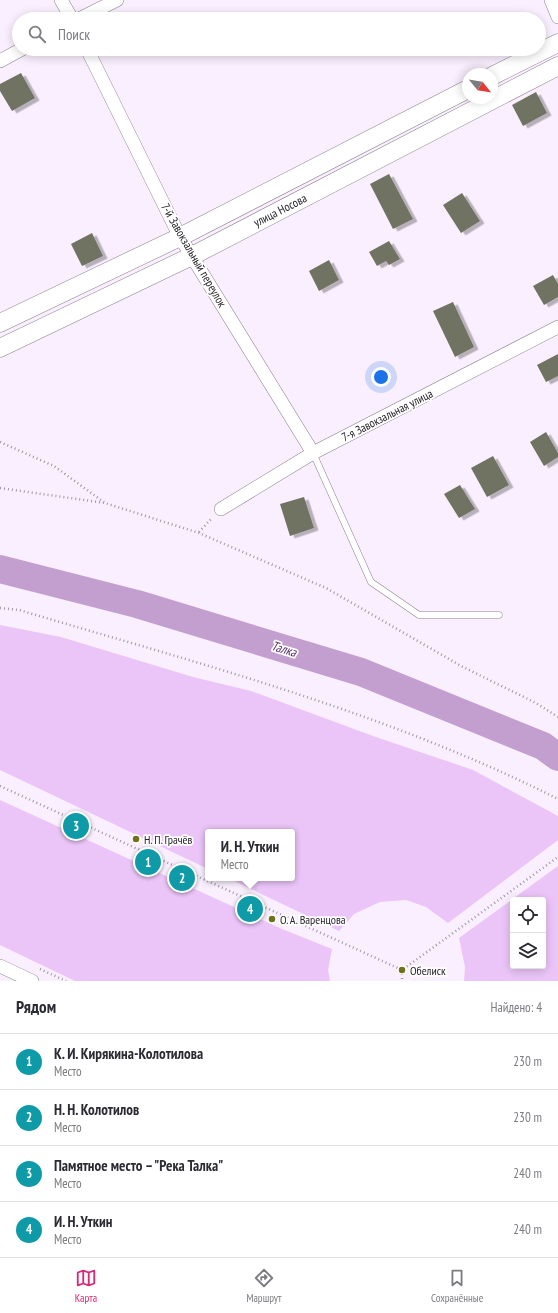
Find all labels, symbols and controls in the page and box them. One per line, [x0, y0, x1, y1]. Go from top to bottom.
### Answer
search box [12, 12, 546, 56]
icon: search [26, 23, 48, 45]
text: Поиск [58, 25, 90, 44]
north arrow [462, 68, 498, 104]
street label: улица Носова [251, 190, 309, 230]
street label: 7-й Завокзальный переулок [158, 200, 230, 310]
your location [371, 367, 391, 387]
street label: 7-я Завокзальная улица [339, 385, 435, 444]
water label: Талка [269, 637, 299, 661]
pin: 3 [63, 811, 89, 841]
popup [205, 829, 295, 881]
place label: Н. П. Грачёв [144, 832, 192, 847]
marker: Н. П. Грачёв [131, 834, 141, 844]
text: И. Н. Уткин [221, 837, 279, 856]
pin: 1 [135, 847, 161, 877]
text: Место [221, 856, 249, 873]
pin: 2 [169, 863, 195, 893]
pin: 4 [237, 894, 263, 924]
map controls [510, 897, 546, 969]
button: locate [510, 897, 546, 933]
place label: О. А. Варенцова [280, 912, 346, 927]
marker: О. А. Варенцова [267, 914, 277, 924]
button: layers [510, 933, 546, 969]
place label: Обелиск [410, 963, 446, 978]
marker: Обелиск [397, 965, 407, 975]
text: Рядом [16, 996, 56, 1018]
text: Найдено: 4 [491, 999, 542, 1016]
text: К. И. Кирякина-Колотилова [54, 1044, 203, 1063]
text: 1 [26, 1053, 32, 1070]
text: 230 m [513, 1053, 542, 1070]
text: Место [54, 1063, 82, 1080]
text: Н. Н. Колотилов [54, 1100, 139, 1119]
text: 2 [26, 1109, 32, 1126]
text: 230 m [513, 1109, 542, 1126]
text: Место [54, 1119, 82, 1136]
text: Памятное место – "Река Талка" [54, 1156, 223, 1175]
text: 3 [26, 1165, 32, 1182]
text: 240 m [513, 1165, 542, 1182]
text: Место [54, 1175, 82, 1192]
text: И. Н. Уткин [54, 1212, 112, 1231]
text: 4 [26, 1221, 32, 1238]
text: 240 m [513, 1221, 542, 1238]
text: Место [54, 1231, 82, 1248]
tab: Карта [75, 1267, 97, 1305]
tab: Маршрут [246, 1267, 282, 1305]
tab: Сохранённые [431, 1267, 483, 1305]

